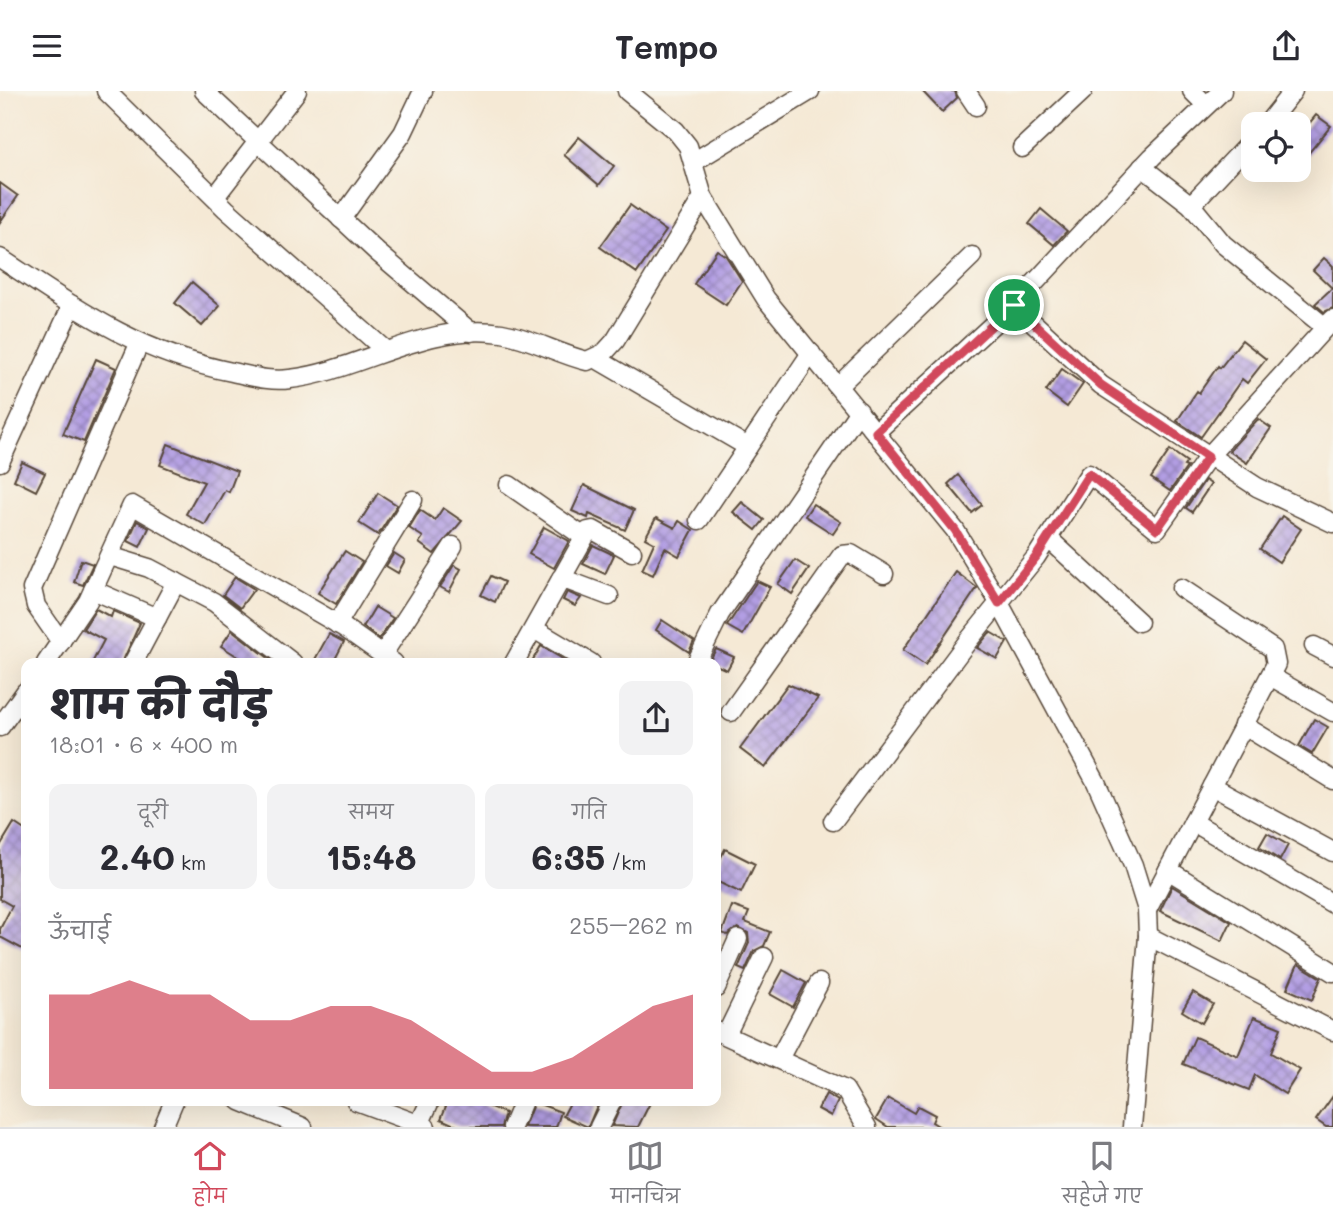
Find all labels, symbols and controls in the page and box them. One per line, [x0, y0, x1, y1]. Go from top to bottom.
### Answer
text: Tempo [615, 25, 718, 67]
icon: menu [28, 27, 66, 65]
icon: share [1267, 27, 1305, 65]
map controls [1241, 112, 1311, 182]
button: locate [1241, 112, 1311, 182]
pin [984, 275, 1044, 335]
icon: arrive [995, 286, 1033, 324]
text: शाम की दौड़ [49, 678, 269, 728]
button: share [619, 681, 693, 755]
text: 18:01 · 6 × 400 m [49, 729, 238, 759]
text: दूरी [138, 799, 168, 824]
text: समय [348, 799, 394, 824]
text: गति [572, 799, 606, 824]
text: 2.40 [100, 833, 175, 879]
text: 15:48 [326, 833, 416, 879]
text: 6:35 [531, 833, 605, 879]
text: km [175, 850, 206, 875]
text: /km [605, 850, 647, 875]
text: 255–262 m [569, 910, 693, 940]
text: ऊँचाई [49, 915, 111, 945]
tab: होम [191, 1137, 229, 1217]
tab: मानचित्र [611, 1137, 680, 1217]
tab: सहेजे गए [1062, 1137, 1142, 1217]

